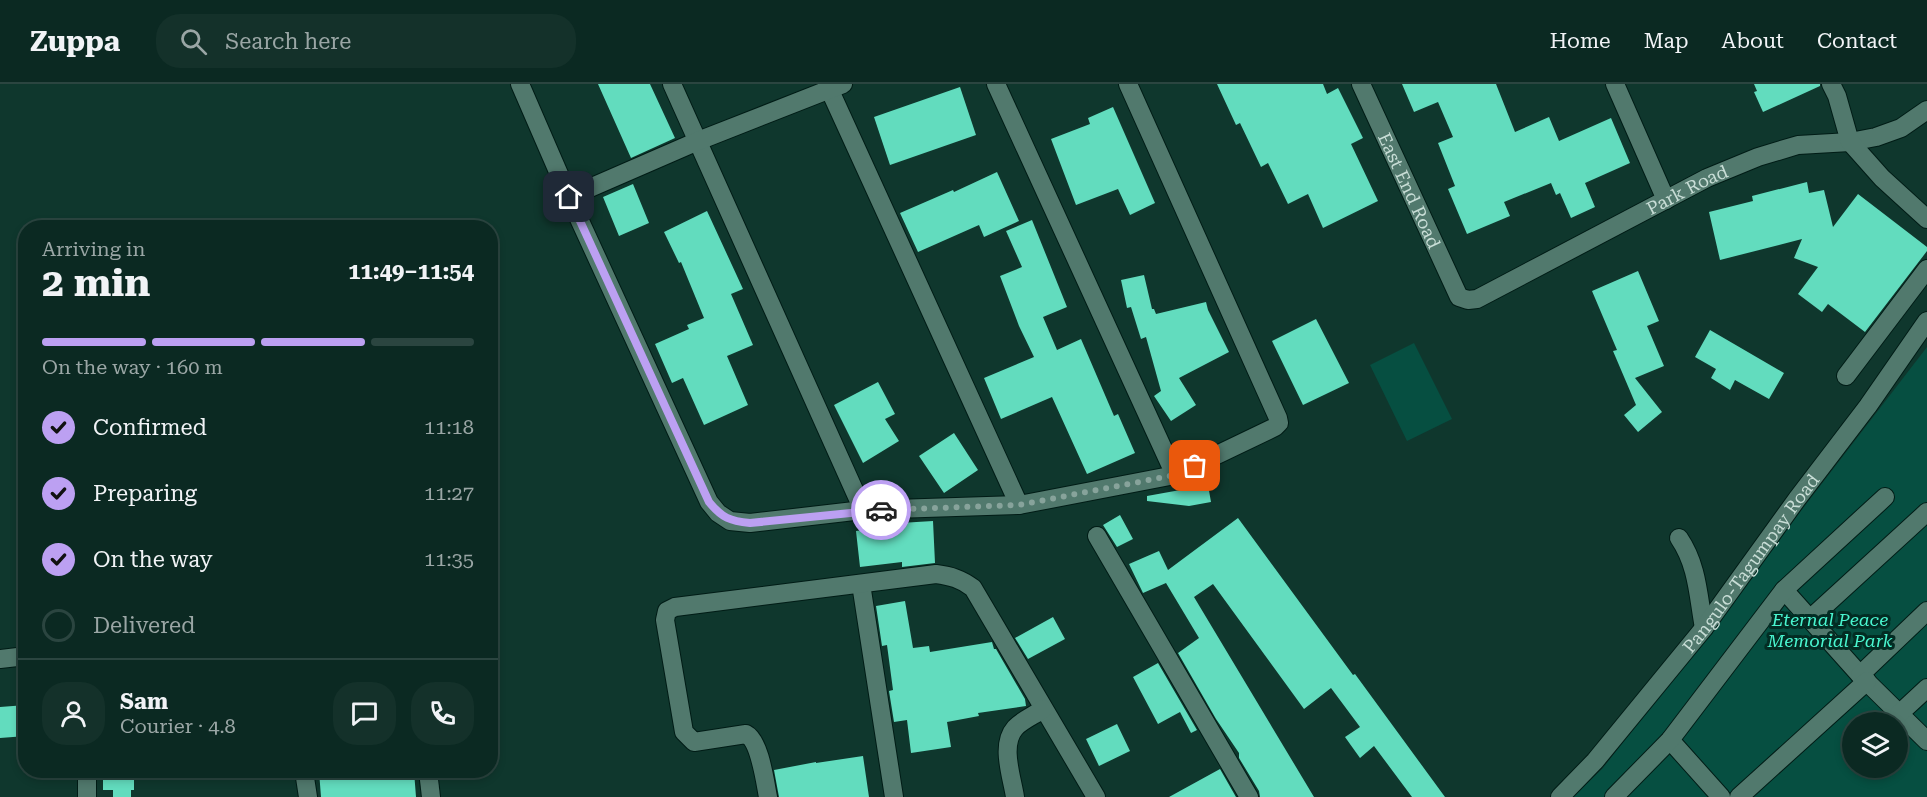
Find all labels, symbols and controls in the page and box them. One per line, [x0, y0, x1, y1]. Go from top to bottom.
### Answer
search box [156, 14, 576, 68]
text: Zuppa [30, 25, 120, 58]
icon: search [177, 25, 210, 58]
text: Search here [225, 29, 351, 54]
text: Home [1550, 29, 1611, 53]
text: Map [1644, 29, 1689, 53]
text: About [1722, 29, 1784, 53]
text: Contact [1817, 29, 1897, 53]
street label: East End Road [1374, 129, 1446, 252]
street label: Park Road [1643, 160, 1731, 219]
pin [543, 171, 594, 222]
icon: home [552, 180, 585, 213]
text: Arriving in [42, 237, 145, 261]
text: 11:49–11:54 [348, 259, 474, 284]
text: 2 min [42, 260, 150, 306]
text: On the way · 160 m [42, 355, 223, 379]
icon: check [42, 411, 75, 444]
text: Confirmed [93, 415, 207, 440]
text: 11:18 [424, 415, 474, 439]
pin [1169, 440, 1220, 491]
icon: bag [1178, 449, 1211, 482]
street label: Pangulo-Tagumpay Road [1678, 469, 1823, 657]
icon: check [42, 477, 75, 510]
courier [851, 480, 911, 540]
text: Preparing [93, 481, 197, 506]
text: 11:27 [424, 481, 474, 505]
icon: car [865, 494, 898, 527]
icon: check [42, 543, 75, 576]
text: On the way [93, 547, 213, 572]
text: 11:35 [424, 547, 474, 571]
park label: Eternal Peace Memorial Park [1766, 609, 1893, 651]
text: Delivered [93, 613, 195, 638]
button: person [42, 682, 105, 745]
button: chat [333, 682, 396, 745]
button: phone [411, 682, 474, 745]
text: Sam [120, 689, 168, 714]
map controls [1842, 712, 1908, 778]
button: layers [1842, 712, 1908, 778]
text: Courier · 4.8 [120, 714, 236, 738]

